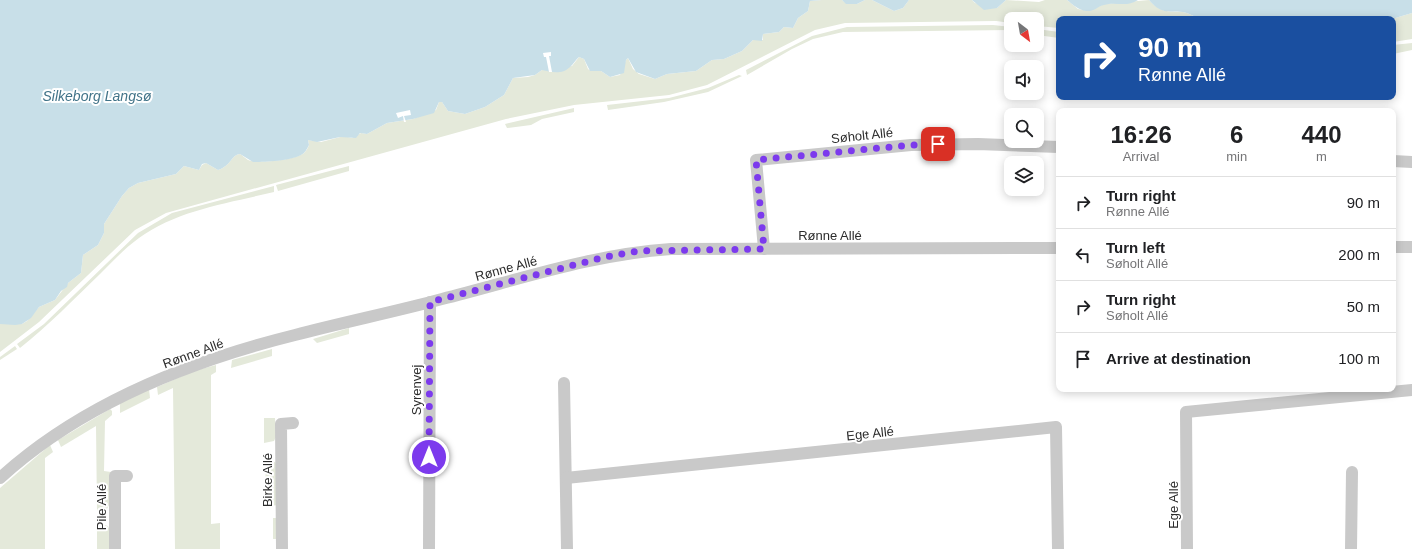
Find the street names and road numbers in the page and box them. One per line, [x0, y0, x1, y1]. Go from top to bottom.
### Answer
street label: Søholt Allé [830, 125, 894, 146]
street label: Rønne Allé [798, 228, 862, 243]
street label: Rønne Allé [473, 253, 539, 284]
street label: Rønne Allé [161, 336, 226, 371]
street label: Syrenvej [409, 365, 424, 415]
street label: Ege Allé [846, 424, 895, 443]
street label: Birke Allé [260, 453, 275, 507]
street label: Ege Allé [1166, 481, 1181, 529]
street label: Pile Allé [94, 484, 109, 530]

